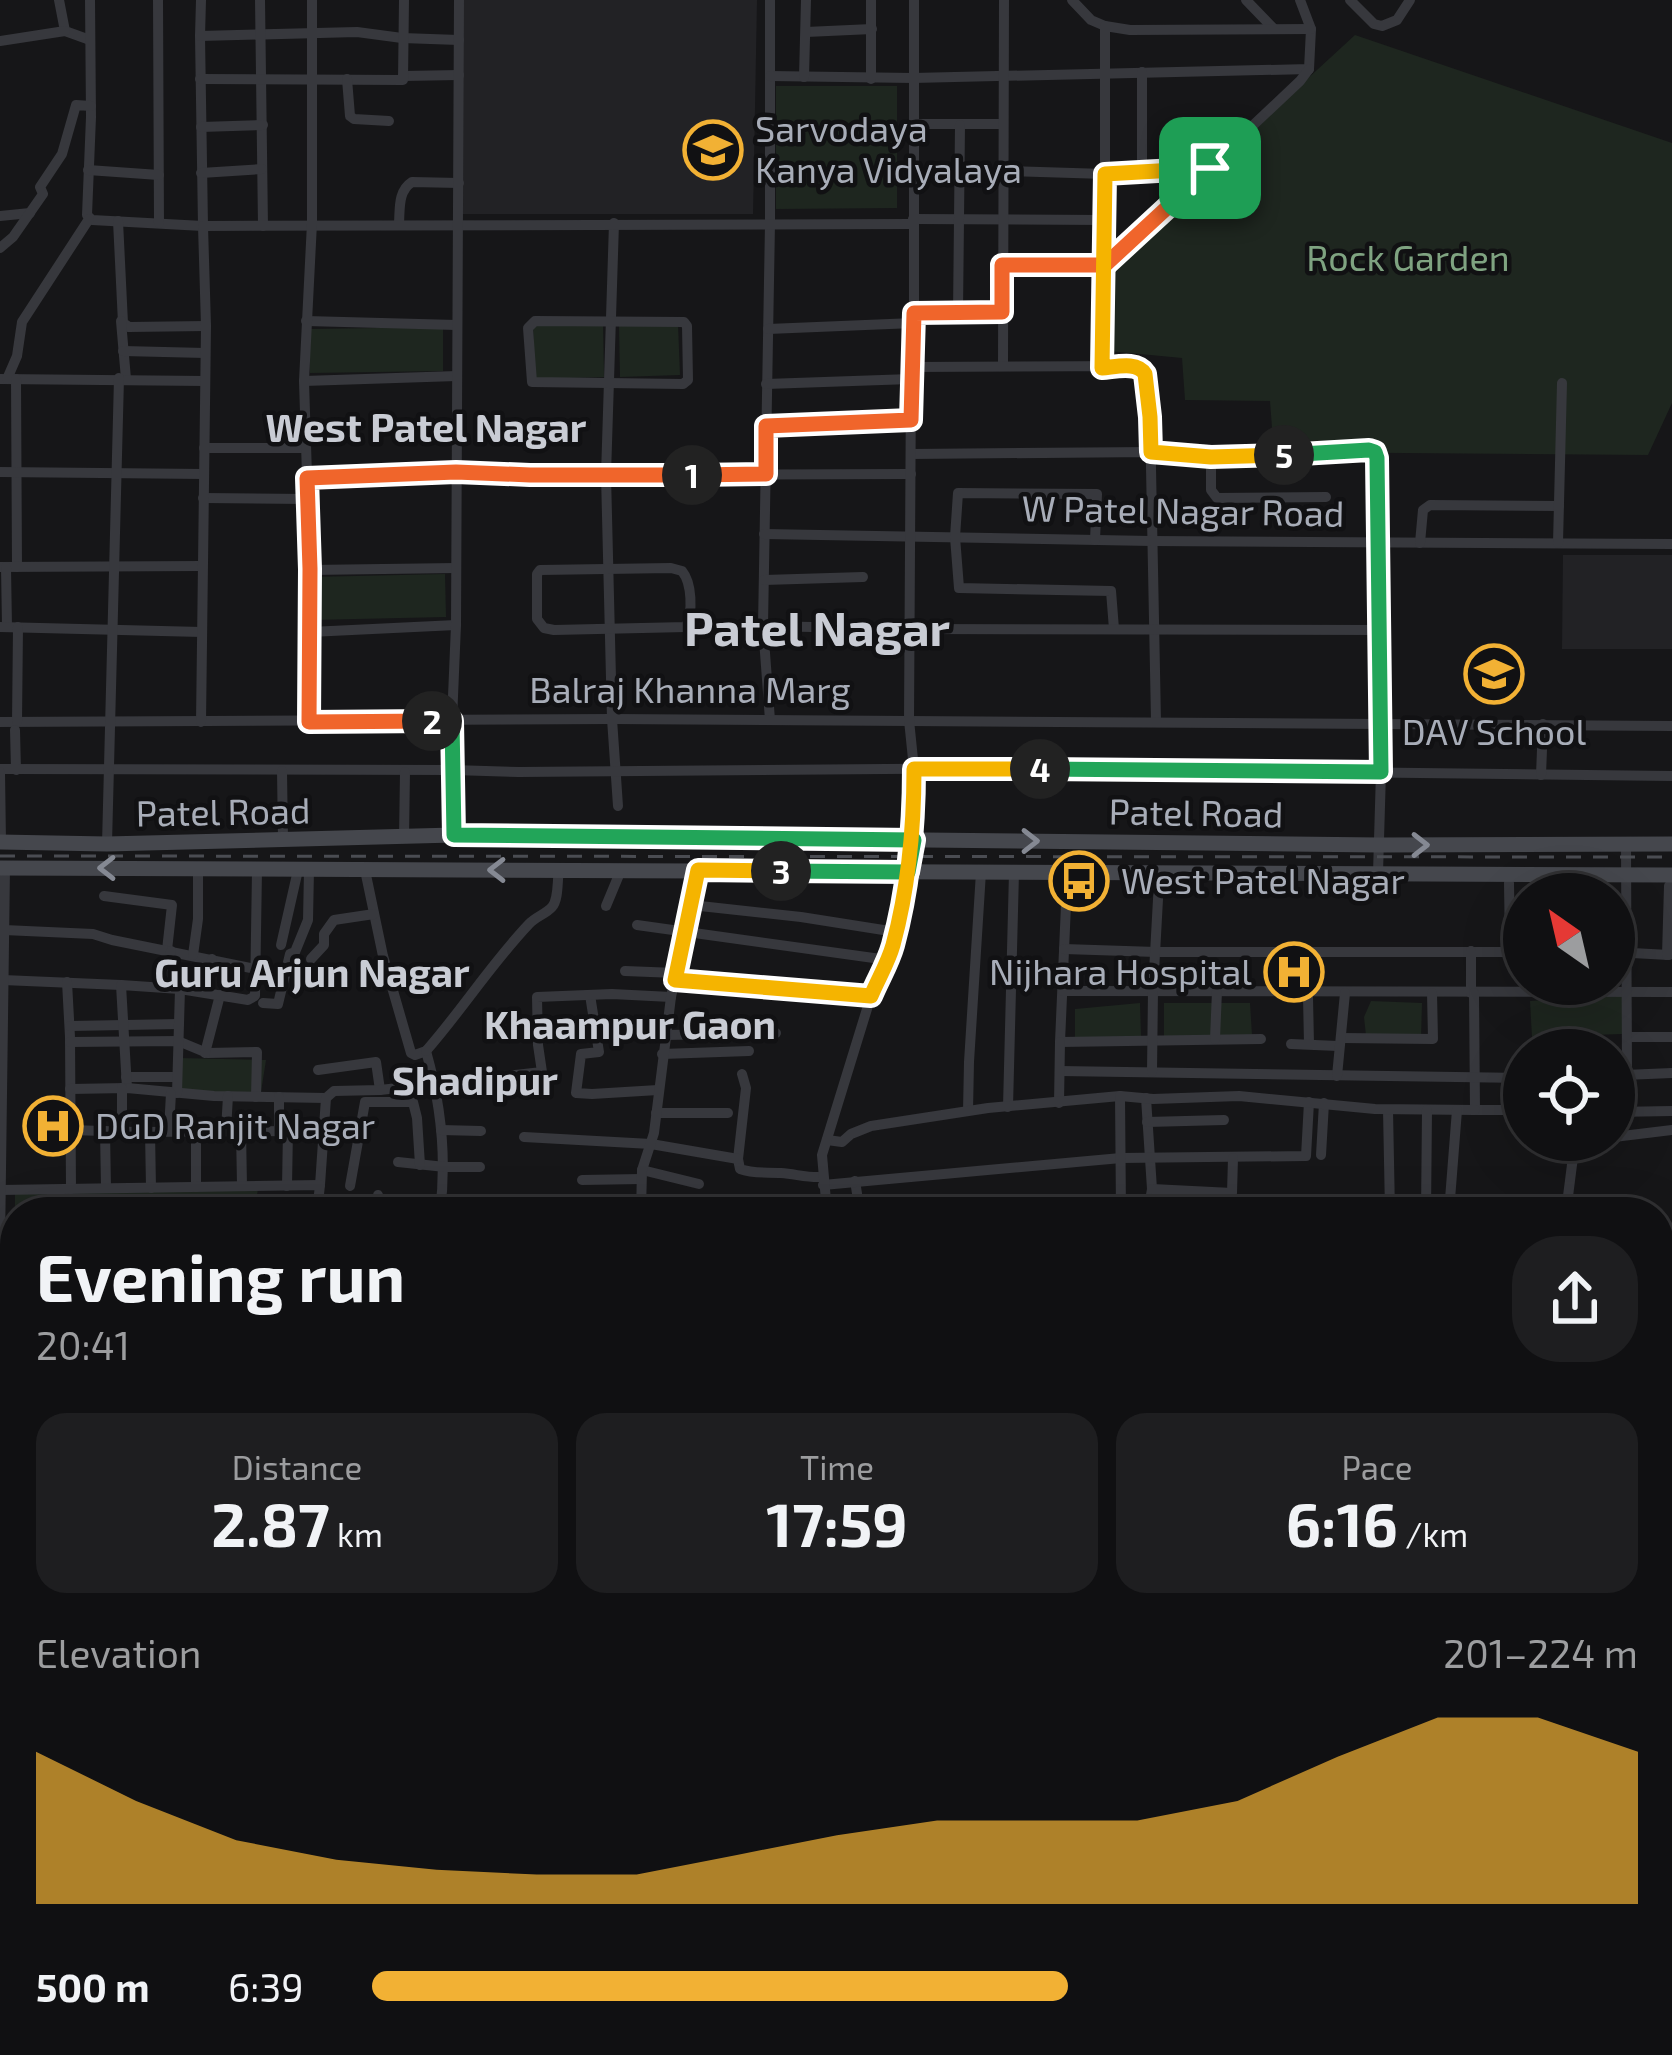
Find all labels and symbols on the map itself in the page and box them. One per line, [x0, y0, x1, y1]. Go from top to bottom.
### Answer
place label: Sarvodaya Kanya Vidyalaya [755, 106, 1022, 190]
pin [1159, 117, 1261, 219]
school or university icon: Sarvodaya Kanya Vidyalaya [682, 119, 744, 181]
park label: Rock Garden [1306, 235, 1510, 278]
district label: West Patel Nagar [266, 403, 587, 450]
pin: 5 [1254, 425, 1314, 485]
pin: 1 [662, 445, 722, 505]
street label: W Patel Nagar Road [1021, 485, 1345, 534]
district label: Patel Nagar [684, 598, 951, 656]
school or university icon: DAV School [1463, 643, 1525, 705]
street label: Balraj Khanna Marg [529, 667, 851, 710]
pin: 2 [402, 691, 462, 751]
place label: DAV School [1402, 709, 1586, 752]
pin: 4 [1010, 739, 1070, 799]
street label: Patel Road [135, 787, 311, 834]
street label: Patel Road [1108, 788, 1284, 835]
one-way arrow [1022, 828, 1040, 854]
one-way arrow [1412, 832, 1430, 858]
pin: 3 [751, 841, 811, 901]
bus stop icon: West Patel Nagar [1048, 850, 1110, 912]
one-way arrow [97, 856, 116, 882]
one-way arrow [487, 857, 505, 883]
place label: West Patel Nagar [1121, 858, 1405, 901]
north arrow [1503, 873, 1635, 1005]
hospital icon: Nijhara Hospital [1263, 941, 1325, 1003]
district label: Guru Arjun Nagar [154, 948, 470, 995]
place label: Nijhara Hospital [989, 949, 1252, 992]
district label: Khaampur Gaon [484, 1000, 776, 1047]
district label: Shadipur [392, 1056, 558, 1103]
hospital icon: DGD Ranjit Nagar [22, 1095, 84, 1157]
place label: DGD Ranjit Nagar [95, 1103, 375, 1146]

